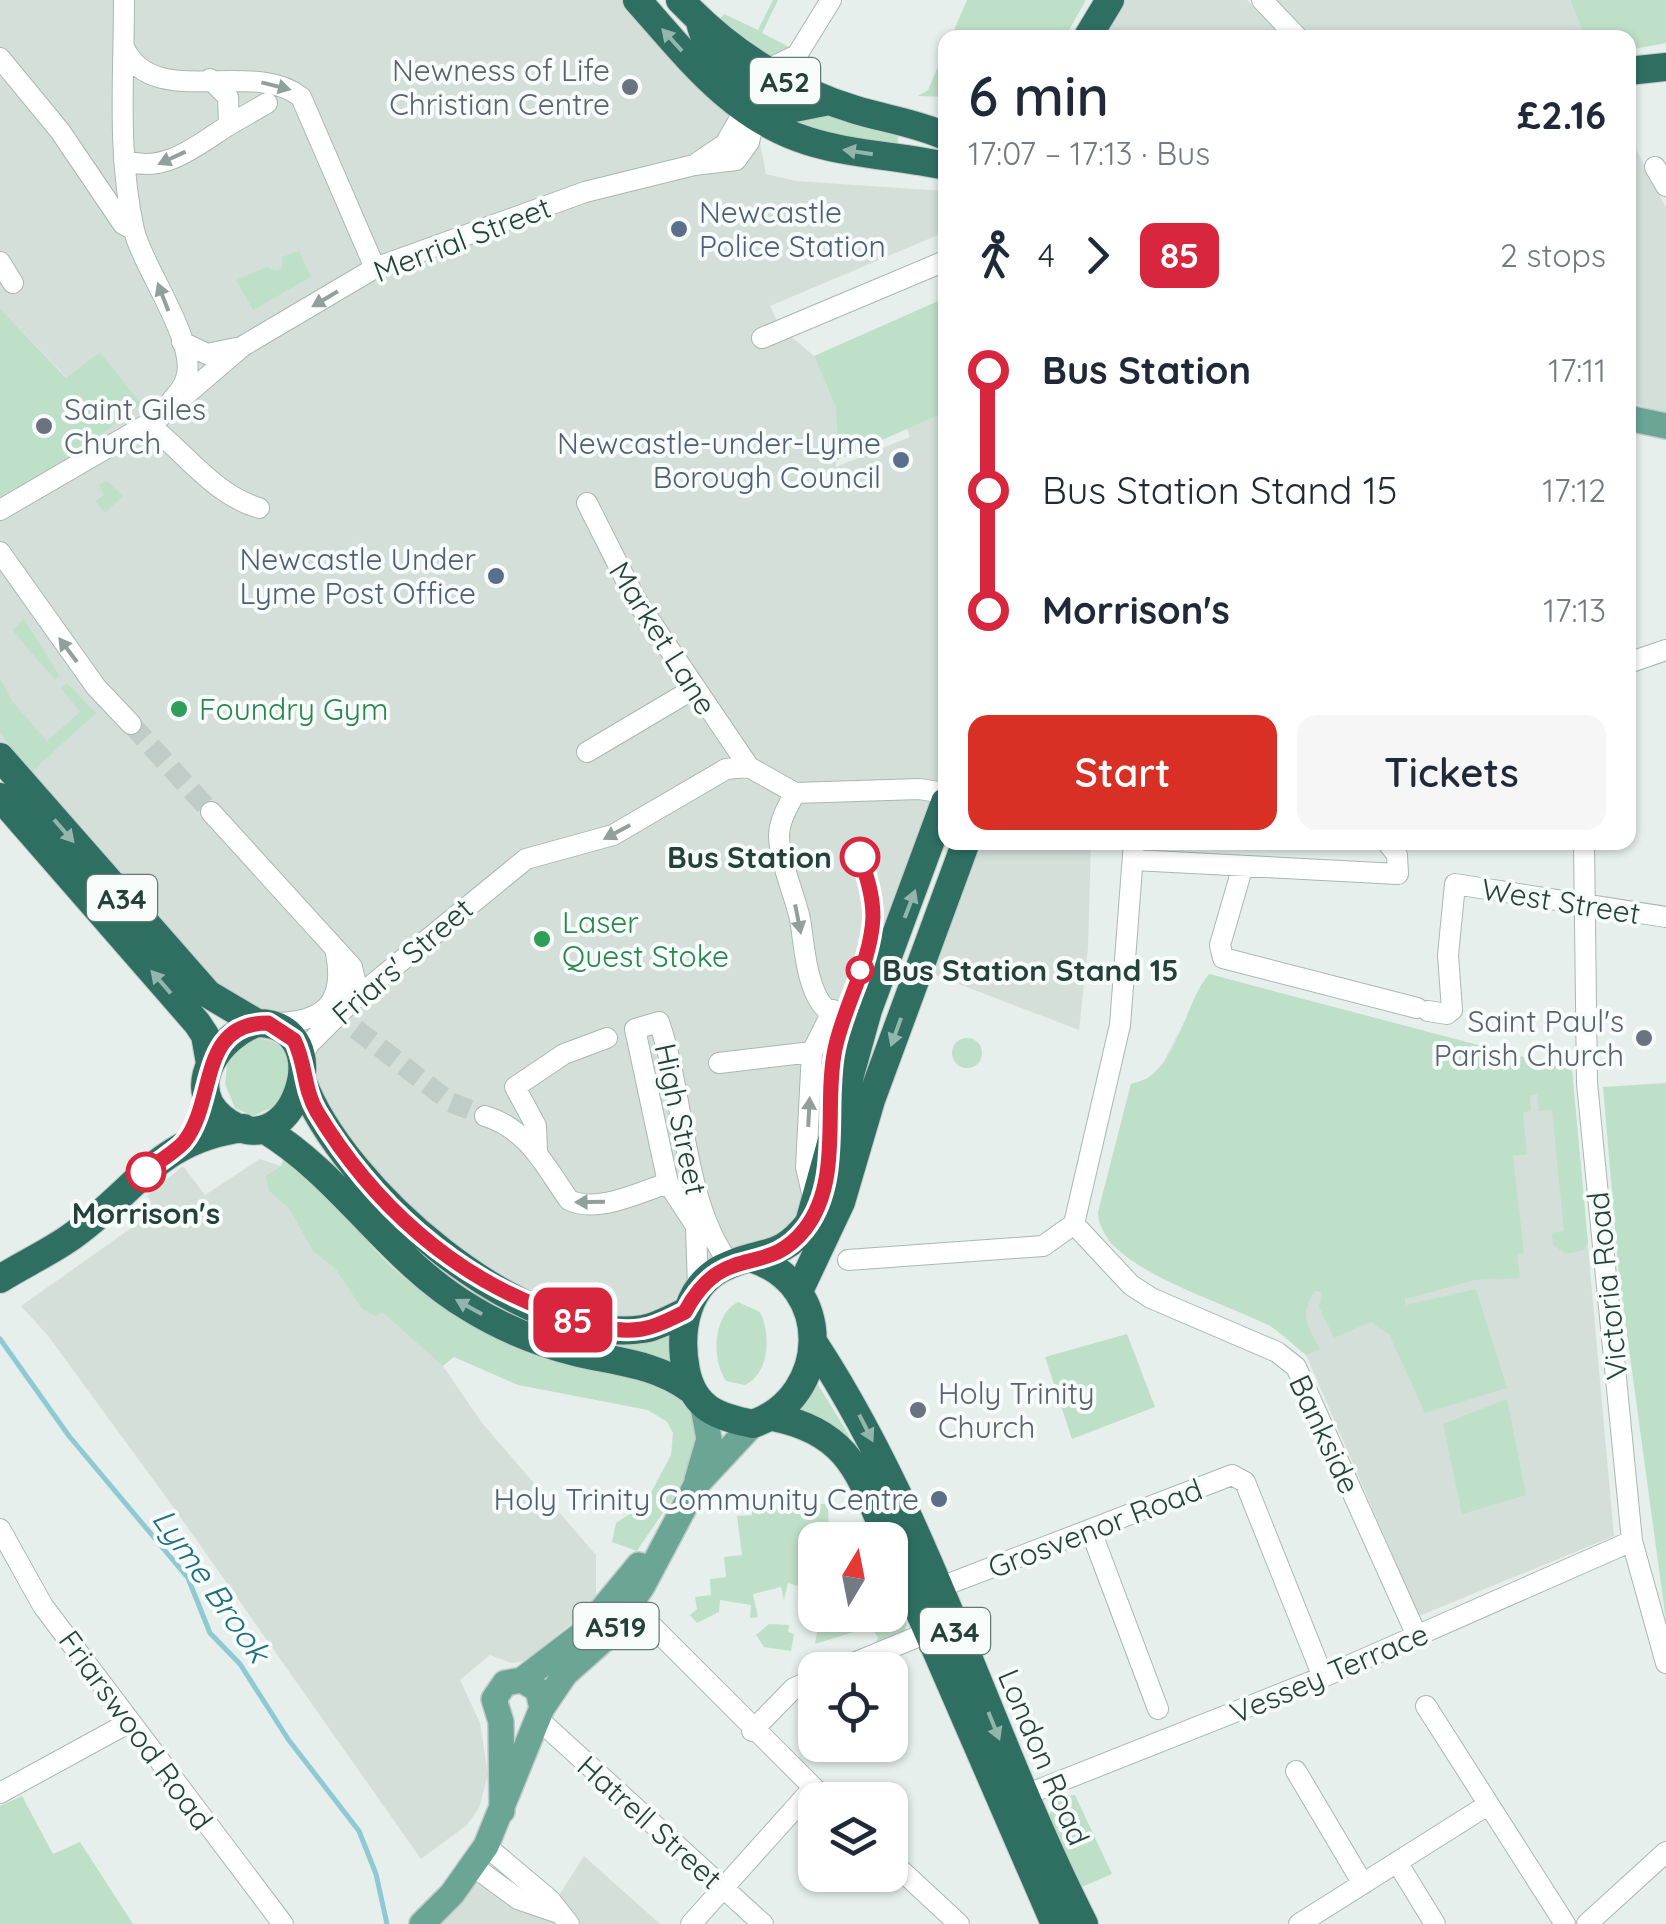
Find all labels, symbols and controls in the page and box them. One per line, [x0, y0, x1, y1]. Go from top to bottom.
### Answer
one-way arrow [662, 28, 684, 53]
place label: Newness of Life Christian Centre [389, 51, 610, 123]
road number: A52 [750, 58, 820, 104]
text: 6 min [968, 61, 1109, 130]
marker: Newness of Life Christian Centre [619, 76, 641, 98]
one-way arrow [261, 79, 292, 94]
text: £2.16 [1517, 91, 1606, 139]
text: 17:07 – 17:13 · Bus [968, 133, 1210, 173]
one-way arrow [842, 144, 874, 159]
one-way arrow [157, 149, 186, 166]
street label: Merrial Street [368, 188, 556, 290]
place label: Newcastle Police Station [699, 193, 886, 265]
marker: Newcastle Police Station [668, 218, 690, 240]
icon: walk [968, 228, 1023, 283]
icon: forward [1070, 228, 1125, 283]
text: 85 [1160, 233, 1199, 277]
text: 4 [1038, 235, 1055, 275]
text: 2 stops [1500, 235, 1606, 275]
one-way arrow [155, 282, 170, 312]
one-way arrow [311, 290, 339, 307]
text: Bus Station [1042, 346, 1251, 394]
text: 17:11 [1548, 350, 1606, 390]
place label: Saint Giles Church [64, 390, 206, 462]
marker: Saint Giles Church [33, 415, 55, 437]
place label: Newcastle-under-Lyme Borough Council [557, 424, 881, 496]
marker: Newcastle-under-Lyme Borough Council [890, 449, 912, 471]
text: Bus Station Stand 15 [1042, 466, 1398, 514]
text: 17:12 [1542, 470, 1606, 510]
place label: Newcastle Under Lyme Post Office [240, 540, 476, 612]
street label: Market Lane [601, 554, 725, 722]
marker: Newcastle Under Lyme Post Office [485, 565, 507, 587]
text: Morrison's [1042, 586, 1230, 634]
text: 17:13 [1543, 590, 1606, 630]
one-way arrow [58, 637, 78, 663]
place label: Foundry Gym [199, 690, 388, 728]
marker: Foundry Gym [168, 698, 190, 720]
button: Start [968, 715, 1277, 830]
button: Tickets [1297, 715, 1606, 830]
one-way arrow [53, 818, 75, 843]
one-way arrow [603, 823, 632, 840]
place label: Bus Station [667, 838, 832, 876]
marker: Bus Station [841, 838, 879, 876]
street label: West Street [1479, 870, 1643, 932]
road number: A34 [87, 875, 157, 921]
one-way arrow [903, 888, 918, 918]
street label: Friars' Street [324, 889, 480, 1033]
place label: Laser Quest Stoke [562, 903, 729, 975]
one-way arrow [791, 904, 806, 935]
marker: Laser Quest Stoke [531, 928, 553, 950]
place label: Bus Station Stand 15 [882, 951, 1179, 989]
marker: Bus Station Stand 15 [847, 957, 873, 983]
one-way arrow [150, 970, 172, 995]
place label: Saint Paul's Parish Church [1434, 1002, 1624, 1074]
one-way arrow [888, 1018, 903, 1048]
marker: Saint Paul's Parish Church [1633, 1027, 1655, 1049]
street label: High Street [646, 1040, 716, 1198]
one-way arrow [801, 1096, 817, 1128]
marker: Morrison's [127, 1153, 165, 1191]
street label: Victoria Road [1578, 1190, 1636, 1382]
place label: Morrison's [72, 1194, 220, 1232]
one-way arrow [574, 1194, 606, 1210]
line badge: 85 [528, 1288, 618, 1352]
text: 85 [553, 1298, 593, 1342]
one-way arrow [455, 1299, 483, 1317]
street label: Bankside [1281, 1369, 1369, 1499]
place label: Holy Trinity Church [938, 1374, 1095, 1446]
marker: Holy Trinity Church [907, 1399, 929, 1421]
one-way arrow [858, 1413, 875, 1442]
street label: Grosvenor Road [983, 1470, 1207, 1586]
place label: Holy Trinity Community Centre [494, 1480, 919, 1518]
marker: Holy Trinity Community Centre [928, 1488, 950, 1510]
water label: Lyme Brook [144, 1500, 281, 1672]
north arrow [798, 1522, 908, 1632]
map controls [798, 1522, 908, 1892]
road number: A519 [574, 1603, 658, 1649]
road number: A34 [920, 1608, 990, 1654]
street label: Vessey Terrace [1224, 1614, 1434, 1732]
street label: Friarswood Road [51, 1623, 221, 1837]
button: locate [798, 1652, 908, 1762]
street label: London Road [990, 1663, 1098, 1851]
one-way arrow [986, 1711, 1002, 1741]
street label: Hatrell Street [570, 1747, 730, 1897]
button: layers [798, 1782, 908, 1892]

